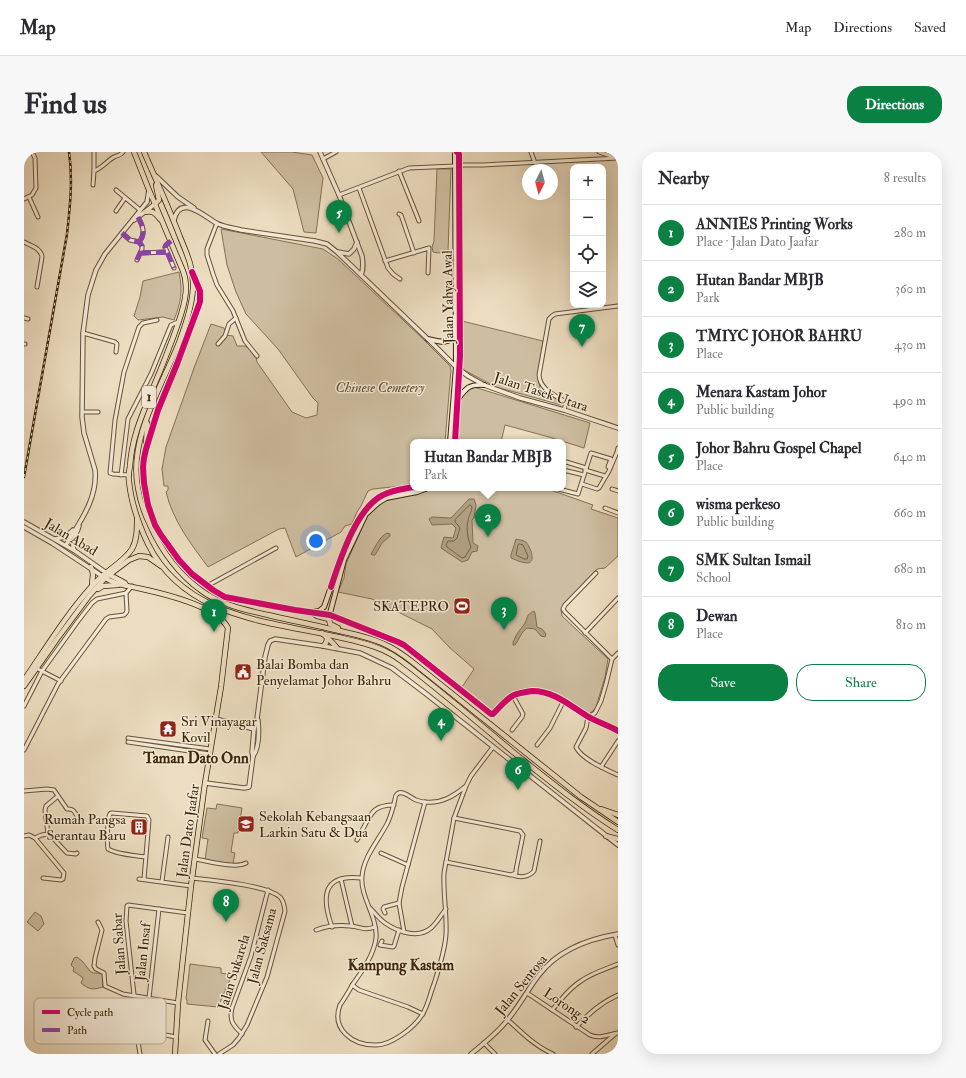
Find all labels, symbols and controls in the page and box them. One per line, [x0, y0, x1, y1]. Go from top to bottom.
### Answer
text: Map [20, 16, 56, 40]
text: Map [785, 19, 811, 36]
text: Directions [833, 19, 892, 36]
text: Saved [914, 19, 946, 36]
button: Directions [847, 86, 942, 123]
text: Find us [24, 87, 107, 122]
north arrow [522, 164, 558, 200]
map controls [570, 164, 606, 308]
button: + [570, 164, 606, 200]
text: Nearby [658, 168, 709, 189]
text: 8 results [884, 170, 926, 186]
pin: 5 [326, 200, 352, 233]
button: − [570, 200, 606, 236]
text: ANNIES Printing Works [696, 215, 853, 234]
text: 1 [669, 225, 673, 241]
text: 280 m [894, 225, 926, 241]
text: Place · Jalan Dato Jaafar [696, 234, 819, 250]
button: locate [570, 236, 606, 272]
street label: Jalan Yahya Awal [439, 250, 458, 345]
text: Hutan Bandar MBJB [696, 271, 824, 290]
button: layers [570, 272, 606, 308]
text: 2 [668, 281, 674, 297]
text: 360 m [895, 281, 926, 297]
text: Park [696, 290, 720, 306]
pin: 7 [569, 314, 595, 347]
text: TMIYC JOHOR BAHRU [696, 327, 862, 346]
text: 3 [669, 337, 674, 353]
text: 430 m [895, 337, 926, 353]
text: Place [696, 346, 723, 362]
street label: Jalan Tasek Utara [491, 368, 591, 415]
park label: Chinese Cemetery [335, 379, 425, 396]
text: Menara Kastam Johor [696, 383, 827, 402]
road number: 1 [142, 386, 156, 408]
text: 4 [667, 393, 675, 409]
text: 490 m [893, 393, 926, 409]
text: Public building [696, 402, 774, 418]
popup [410, 439, 566, 491]
text: Johor Bahru Gospel Chapel [696, 439, 862, 458]
text: Hutan Bandar MBJB [424, 448, 552, 467]
text: 5 [668, 449, 674, 465]
text: 640 m [893, 449, 926, 465]
text: Place [696, 458, 723, 474]
text: Park [424, 467, 448, 483]
text: wisma perkeso [696, 495, 780, 514]
pin: 2 [475, 504, 501, 537]
text: 6 [668, 505, 674, 521]
text: 660 m [893, 505, 926, 521]
street label: Jalan Abad [40, 514, 101, 560]
text: Public building [696, 514, 774, 530]
your location [306, 531, 326, 551]
text: SMK Sultan Ismail [696, 551, 811, 570]
text: 7 [668, 561, 674, 577]
text: 680 m [894, 561, 926, 577]
text: School [696, 570, 731, 586]
sports icon: SKATEPRO [452, 596, 472, 616]
pin: 3 [491, 597, 517, 630]
place label: SKATEPRO [373, 598, 449, 615]
pin: 1 [201, 599, 227, 632]
text: Dewan [696, 607, 738, 626]
text: 8 [668, 617, 674, 633]
text: 810 m [896, 617, 926, 633]
text: Place [696, 626, 723, 642]
place label: Balai Bomba dan Penyelamat Johor Bahru [256, 656, 391, 690]
public building icon: Balai Bomba dan Penyelamat Johor Bahru [233, 662, 253, 682]
button: Save [658, 664, 788, 701]
button: Share [796, 664, 926, 701]
pin: 4 [428, 708, 454, 741]
place label: Sri Vinayagar Kovil [181, 713, 258, 746]
temple icon: Sri Vinayagar Kovil [158, 719, 178, 739]
district label: Taman Dato Onn [142, 749, 249, 768]
pin: 6 [505, 757, 531, 790]
street label: Jalan Dato Jaafar [173, 782, 203, 880]
place label: Sekolah Kebangsaan Larkin Satu & Dua [259, 808, 371, 841]
place label: Rumah Pangsa Serantau Baru [44, 811, 126, 844]
school or university icon: Sekolah Kebangsaan Larkin Satu & Dua [236, 814, 256, 834]
building icon: Rumah Pangsa Serantau Baru [129, 817, 149, 837]
pin: 8 [213, 889, 239, 922]
street label: Jalan Saksama [243, 906, 280, 987]
street label: Jalan Sabar [108, 912, 130, 977]
street label: Jalan Insaf [131, 920, 155, 983]
street label: Jalan Sukarela [214, 932, 254, 1013]
street label: Jalan Sentosa [491, 951, 551, 1020]
district label: Kampung Kastam [348, 956, 454, 976]
street label: Lorong 2 [540, 984, 594, 1028]
legend [34, 998, 166, 1044]
text: Cycle path [67, 1006, 113, 1020]
text: Path [67, 1024, 87, 1037]

